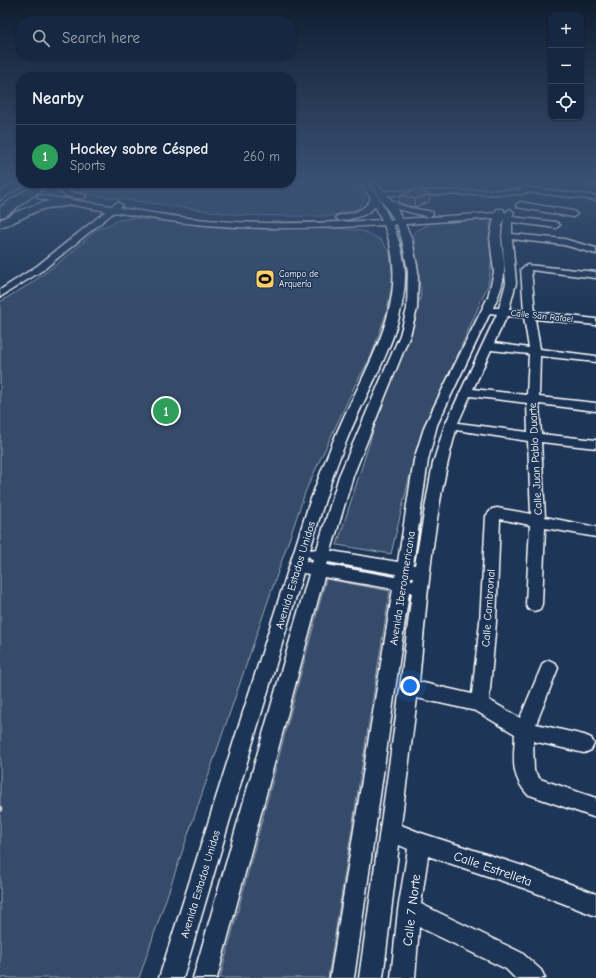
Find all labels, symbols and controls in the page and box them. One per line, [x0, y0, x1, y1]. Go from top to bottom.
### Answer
map controls [548, 12, 584, 120]
button: + [548, 12, 584, 48]
search box [16, 16, 296, 60]
icon: search [30, 27, 52, 49]
text: Search here [62, 29, 140, 47]
button: − [548, 48, 584, 84]
button: locate [548, 84, 584, 120]
text: Nearby [32, 89, 83, 108]
text: Hockey sobre Césped [70, 140, 208, 158]
text: 1 [42, 149, 48, 164]
text: 260 m [243, 149, 280, 164]
text: Sports [70, 158, 105, 173]
sports icon: Campo de Arquería [254, 268, 276, 290]
place label: Campo de Arquería [279, 269, 319, 289]
street label: Calle San Rafael [510, 308, 574, 324]
pin: 1 [153, 396, 179, 426]
street label: Calle Juan Pablo Duarte [526, 402, 545, 516]
street label: Avenida Estados Unidos [273, 519, 318, 631]
street label: Avenida Iberoamericana [387, 530, 418, 646]
street label: Calle Cambronal [479, 569, 498, 647]
your location [400, 676, 420, 696]
street label: Avenida Estados Unidos [178, 828, 223, 940]
street label: Calle Estrelleta [452, 848, 534, 889]
street label: Calle 7 Norte [400, 873, 423, 947]

